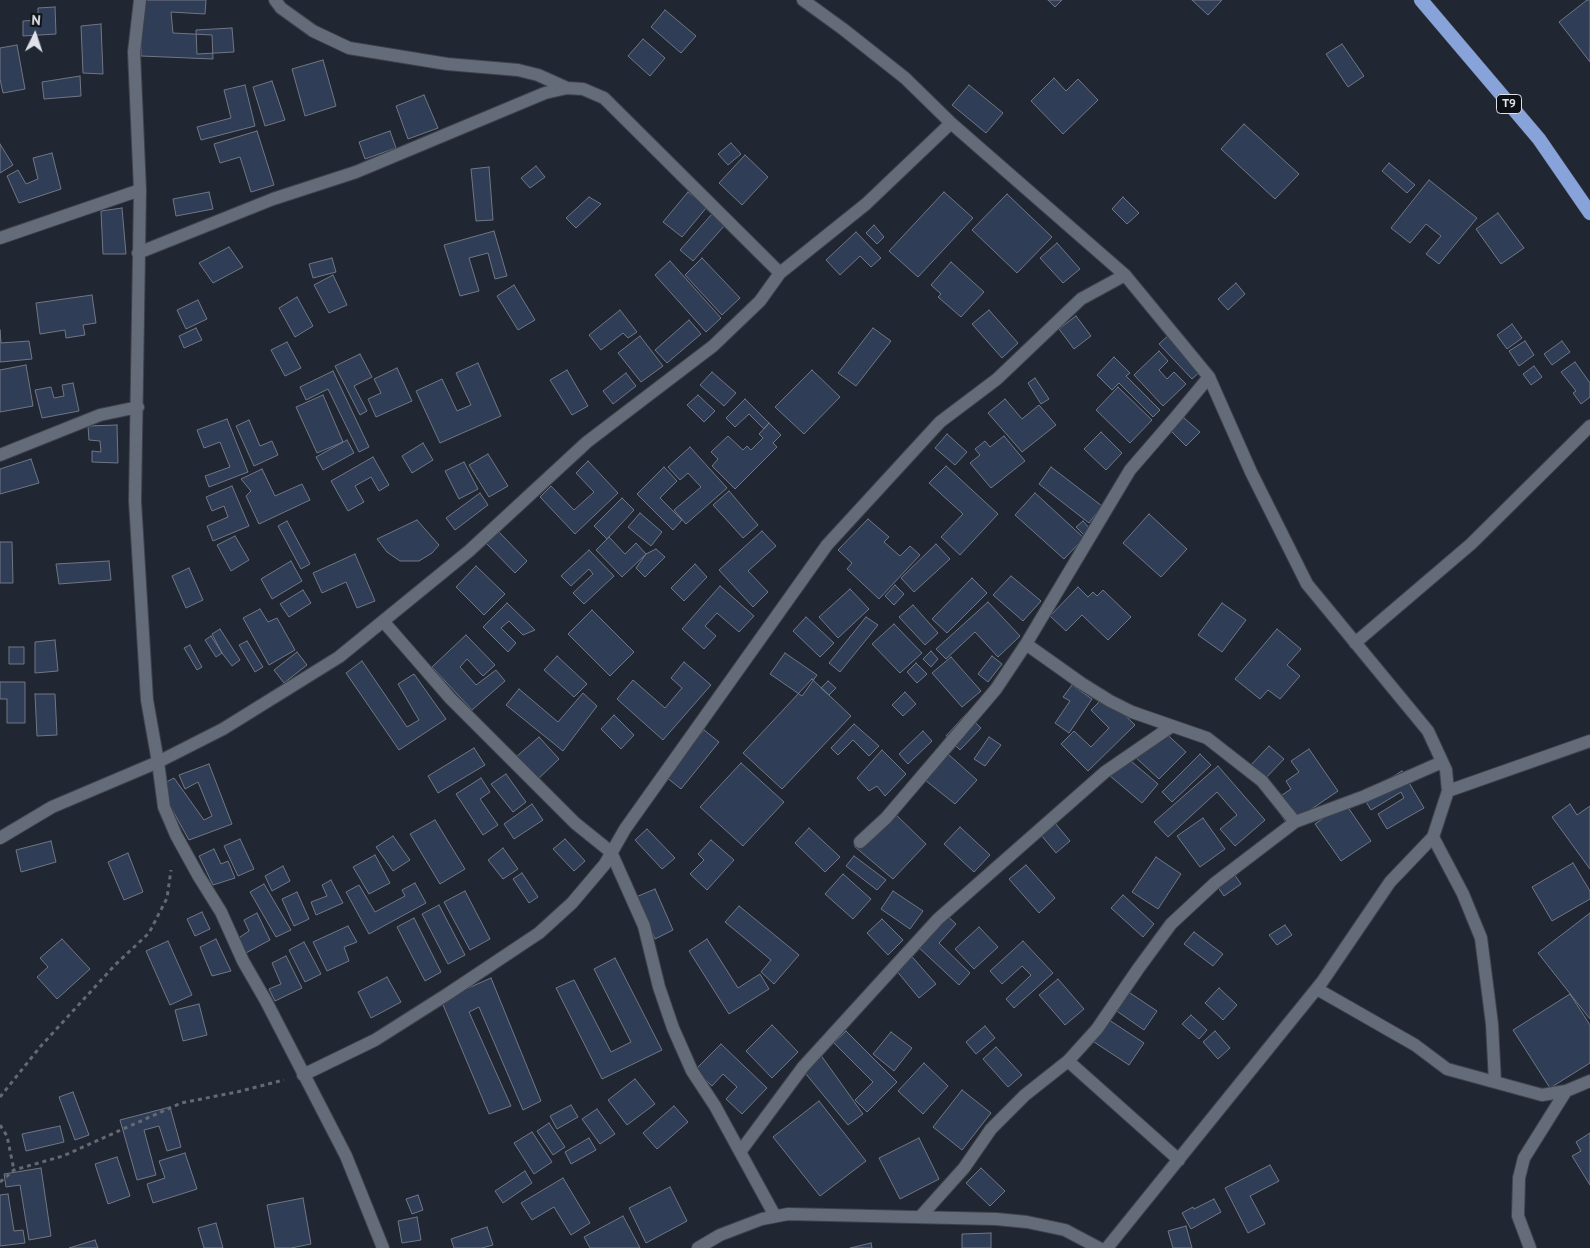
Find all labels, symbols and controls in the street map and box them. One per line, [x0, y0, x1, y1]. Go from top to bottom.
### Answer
north arrow [10, 10, 60, 60]
text: N [31, 11, 41, 29]
road number: T9 [1496, 95, 1522, 114]

